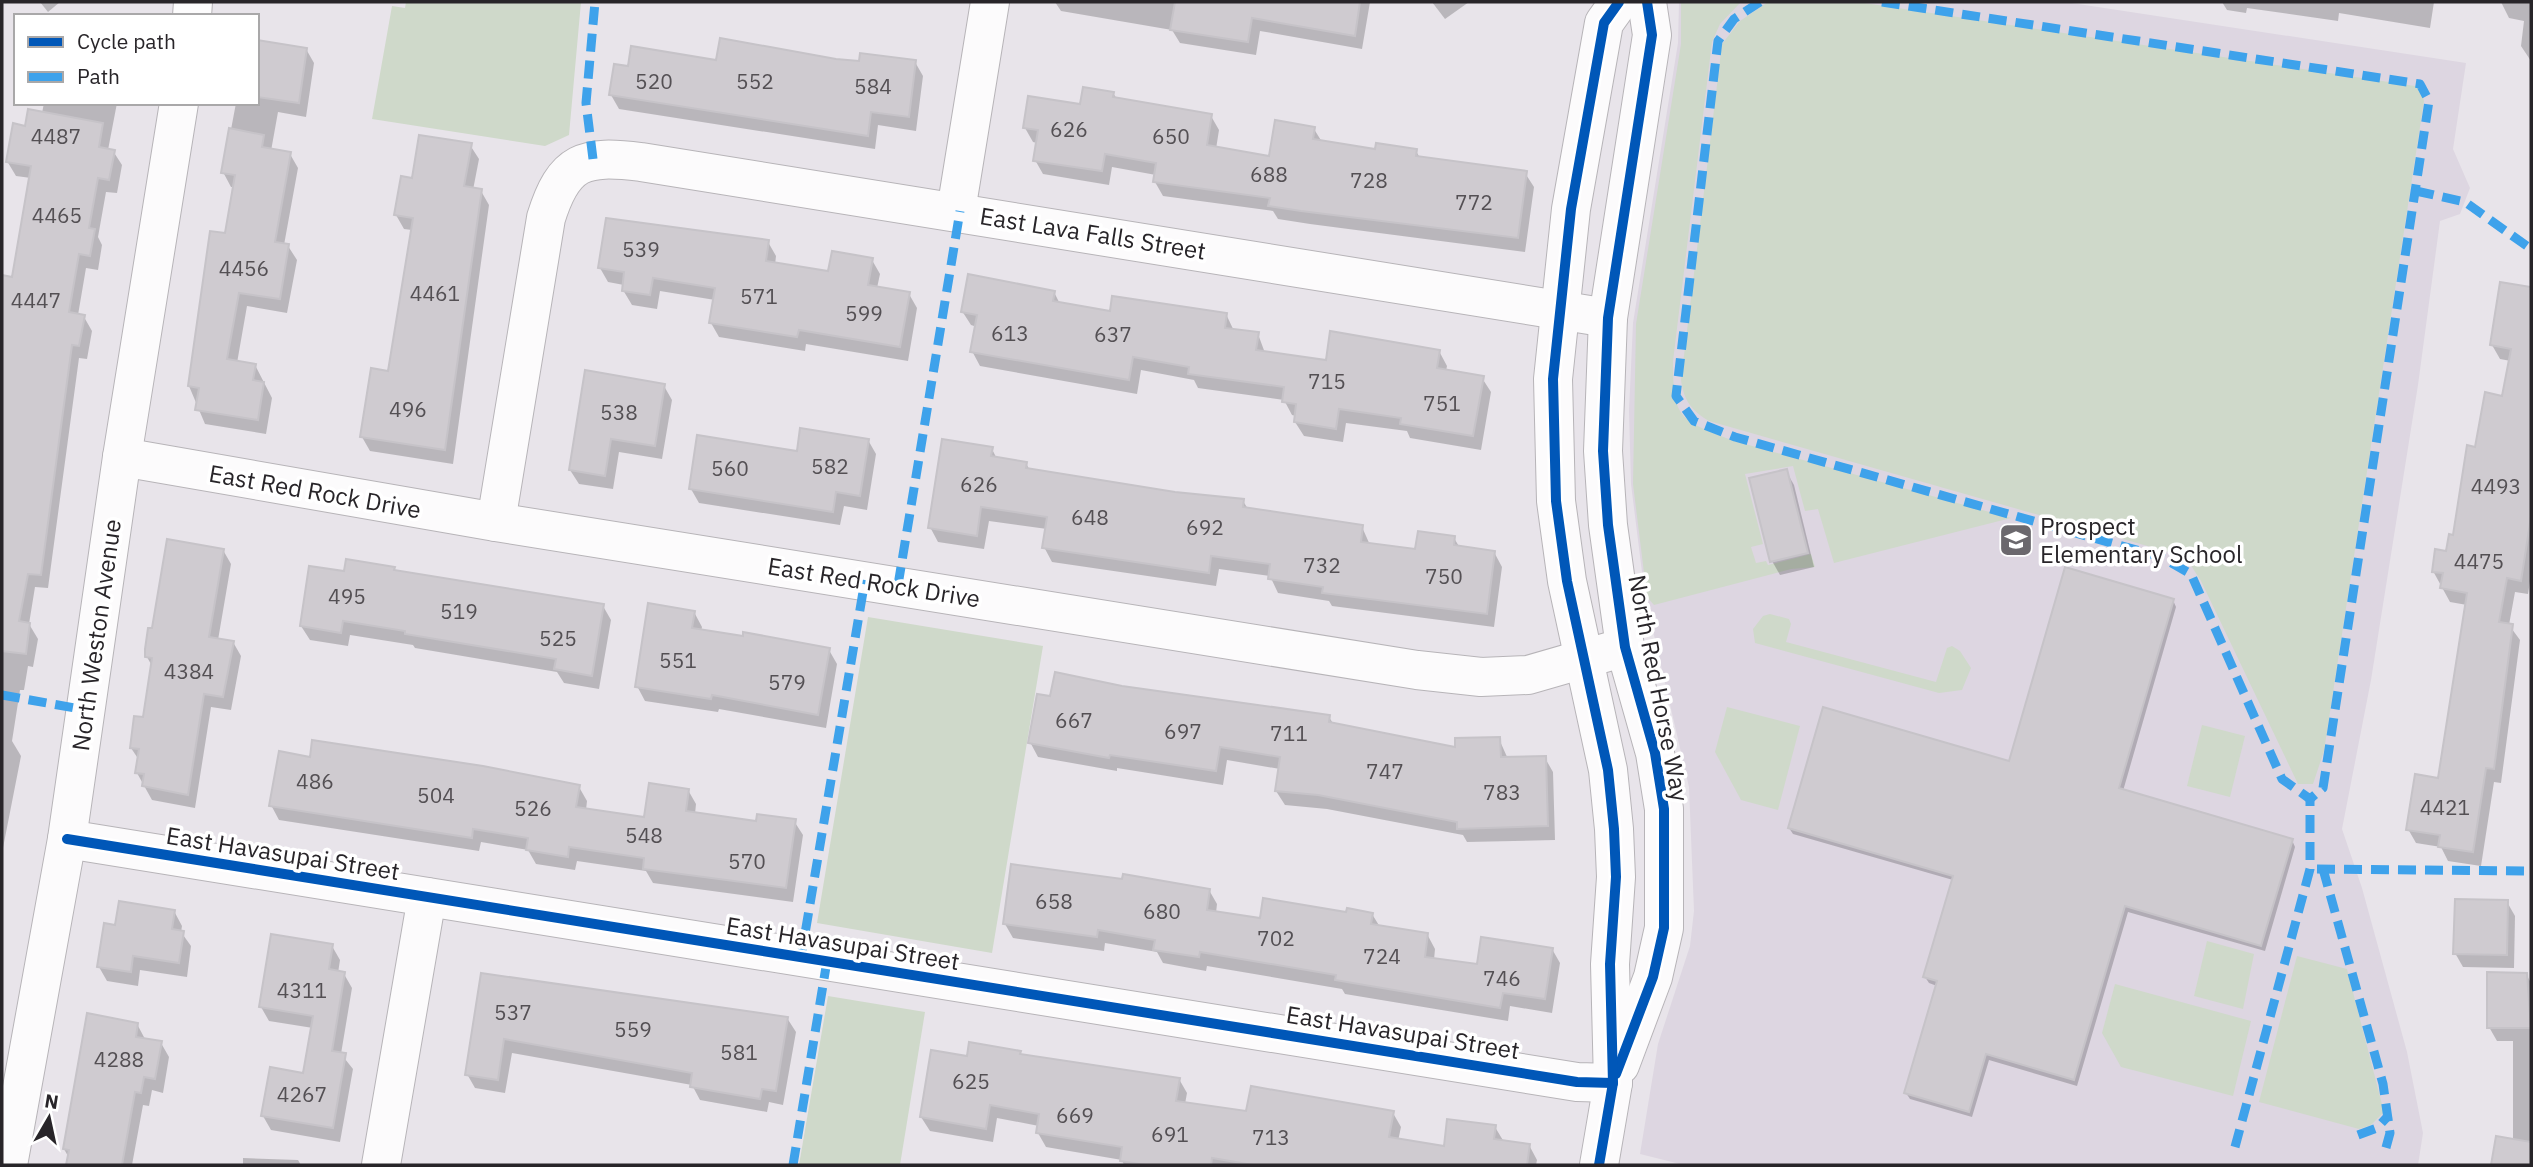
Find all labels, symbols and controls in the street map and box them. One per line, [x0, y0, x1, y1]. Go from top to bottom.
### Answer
legend [14, 14, 259, 105]
text: Cycle path [77, 27, 176, 55]
text: Path [77, 62, 120, 90]
house number: 520 [635, 67, 673, 95]
house number: 552 [736, 67, 774, 95]
house number: 584 [854, 72, 892, 100]
house number: 626 [1050, 115, 1088, 143]
house number: 4487 [31, 122, 81, 150]
house number: 650 [1152, 122, 1190, 150]
house number: 688 [1250, 160, 1288, 188]
house number: 728 [1350, 166, 1388, 194]
house number: 772 [1455, 188, 1493, 216]
street label: East Lava Falls Street [978, 199, 1208, 267]
house number: 4465 [32, 201, 82, 229]
house number: 539 [622, 235, 660, 263]
house number: 4456 [219, 254, 269, 282]
house number: 4461 [410, 279, 460, 307]
house number: 571 [740, 282, 778, 310]
house number: 4447 [11, 286, 61, 314]
house number: 599 [845, 299, 883, 327]
house number: 613 [991, 319, 1029, 347]
house number: 637 [1094, 320, 1132, 348]
house number: 715 [1308, 367, 1346, 395]
house number: 751 [1423, 389, 1461, 417]
house number: 496 [389, 395, 427, 423]
house number: 538 [600, 398, 638, 426]
house number: 582 [811, 452, 849, 480]
house number: 560 [711, 454, 749, 482]
street label: East Red Rock Drive [206, 457, 424, 525]
house number: 626 [960, 470, 998, 498]
house number: 4493 [2471, 472, 2521, 500]
house number: 648 [1071, 503, 1109, 531]
place label: Prospect Elementary School [2040, 510, 2242, 570]
house number: 692 [1186, 513, 1224, 541]
street label: North Weston Avenue [64, 517, 128, 753]
school or university icon: Prospect Elementary School [1997, 521, 2035, 559]
house number: 4475 [2454, 547, 2504, 575]
street label: East Red Rock Drive [765, 549, 983, 615]
house number: 732 [1303, 551, 1341, 579]
house number: 750 [1425, 562, 1463, 590]
street label: North Red Horse Way [1621, 572, 1697, 804]
house number: 495 [328, 582, 366, 610]
house number: 519 [440, 597, 478, 625]
house number: 525 [539, 624, 577, 652]
house number: 551 [659, 646, 697, 674]
house number: 4384 [164, 657, 214, 685]
house number: 579 [768, 668, 806, 696]
house number: 667 [1055, 706, 1093, 734]
house number: 697 [1164, 717, 1202, 745]
house number: 711 [1270, 719, 1308, 747]
house number: 747 [1366, 757, 1404, 785]
house number: 486 [296, 767, 334, 795]
house number: 783 [1483, 778, 1521, 806]
house number: 504 [417, 781, 455, 809]
house number: 4421 [2420, 793, 2470, 821]
house number: 526 [514, 794, 552, 822]
street label: East Havasupai Street [164, 819, 402, 887]
house number: 548 [625, 821, 663, 849]
house number: 570 [728, 847, 766, 875]
house number: 658 [1035, 887, 1073, 915]
house number: 680 [1143, 897, 1181, 925]
street label: East Havasupai Street [724, 909, 962, 977]
house number: 702 [1257, 924, 1295, 952]
house number: 724 [1363, 942, 1401, 970]
house number: 746 [1483, 964, 1521, 992]
house number: 4311 [277, 976, 327, 1004]
house number: 537 [494, 998, 532, 1026]
street label: East Havasupai Street [1284, 998, 1522, 1066]
house number: 559 [614, 1015, 652, 1043]
house number: 581 [720, 1038, 758, 1066]
house number: 4288 [94, 1045, 144, 1073]
house number: 625 [952, 1067, 990, 1095]
house number: 4267 [277, 1080, 327, 1108]
north arrow [14, 1083, 84, 1153]
text: N [43, 1088, 60, 1114]
house number: 669 [1056, 1101, 1094, 1129]
house number: 691 [1151, 1120, 1189, 1148]
house number: 713 [1252, 1123, 1290, 1151]

